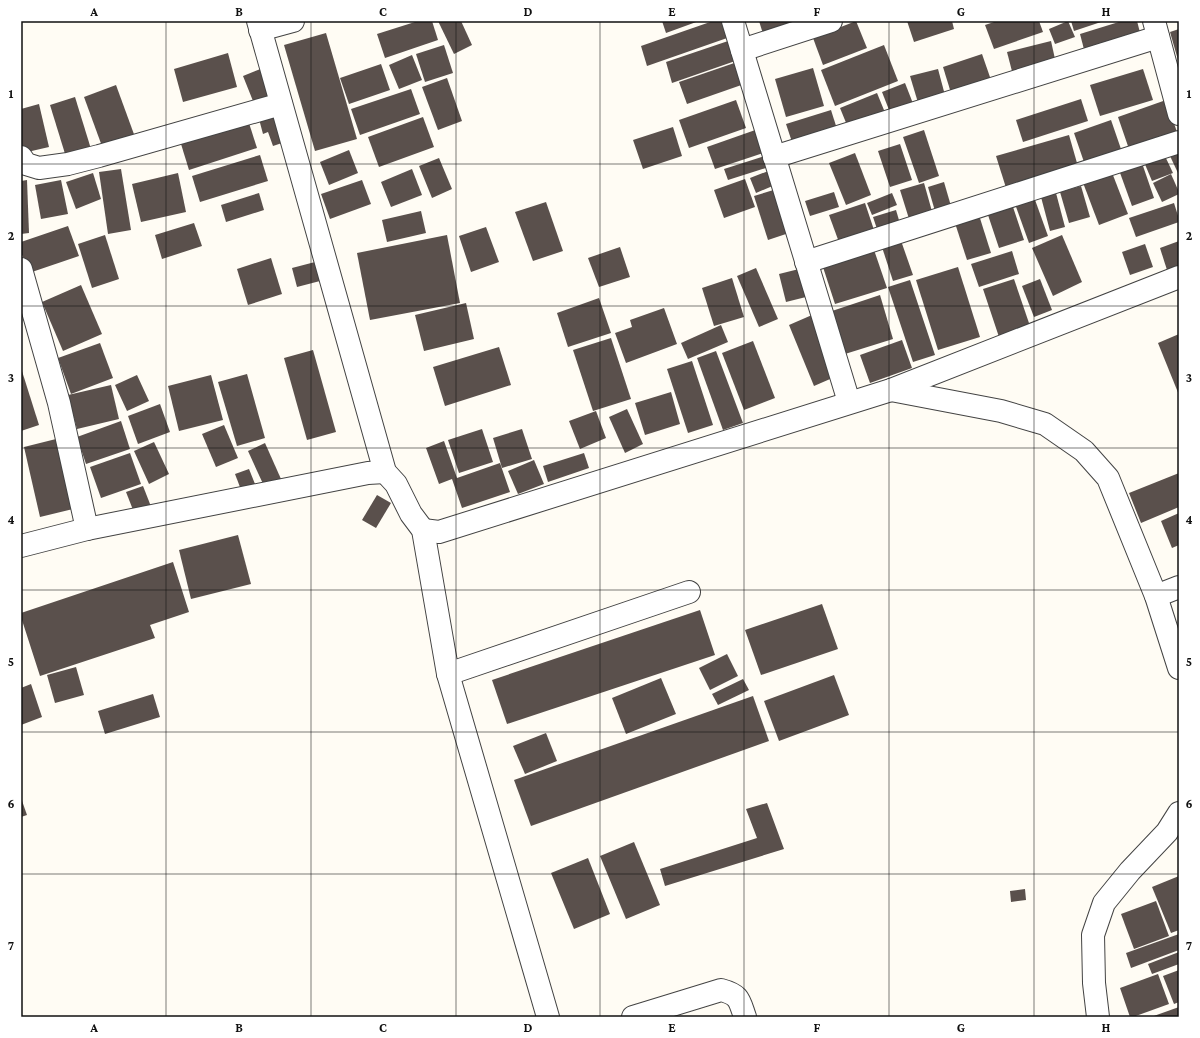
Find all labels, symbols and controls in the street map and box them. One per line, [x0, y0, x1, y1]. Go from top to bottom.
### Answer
text: A [89, 4, 98, 19]
text: B [235, 4, 243, 19]
text: C [379, 4, 387, 19]
text: D [524, 4, 533, 19]
text: E [668, 4, 676, 19]
text: F [814, 4, 821, 19]
text: G [957, 4, 965, 19]
text: H [1102, 4, 1111, 19]
text: 1 [9, 86, 14, 101]
text: 1 [1187, 86, 1192, 101]
text: 2 [8, 228, 15, 243]
text: 2 [1186, 228, 1193, 243]
text: 3 [8, 370, 14, 385]
text: 3 [1186, 370, 1192, 385]
text: 4 [7, 512, 15, 527]
text: 4 [1185, 512, 1193, 527]
text: 5 [8, 654, 14, 669]
text: 5 [1186, 654, 1192, 669]
text: 6 [7, 796, 15, 811]
text: 6 [1185, 796, 1193, 811]
text: 7 [8, 938, 14, 953]
text: 7 [1186, 938, 1192, 953]
text: A [89, 1020, 98, 1035]
text: B [235, 1020, 243, 1035]
text: C [379, 1020, 387, 1035]
text: D [524, 1020, 533, 1035]
text: E [668, 1020, 676, 1035]
text: F [814, 1020, 821, 1035]
text: G [957, 1020, 965, 1035]
text: H [1102, 1020, 1111, 1035]

